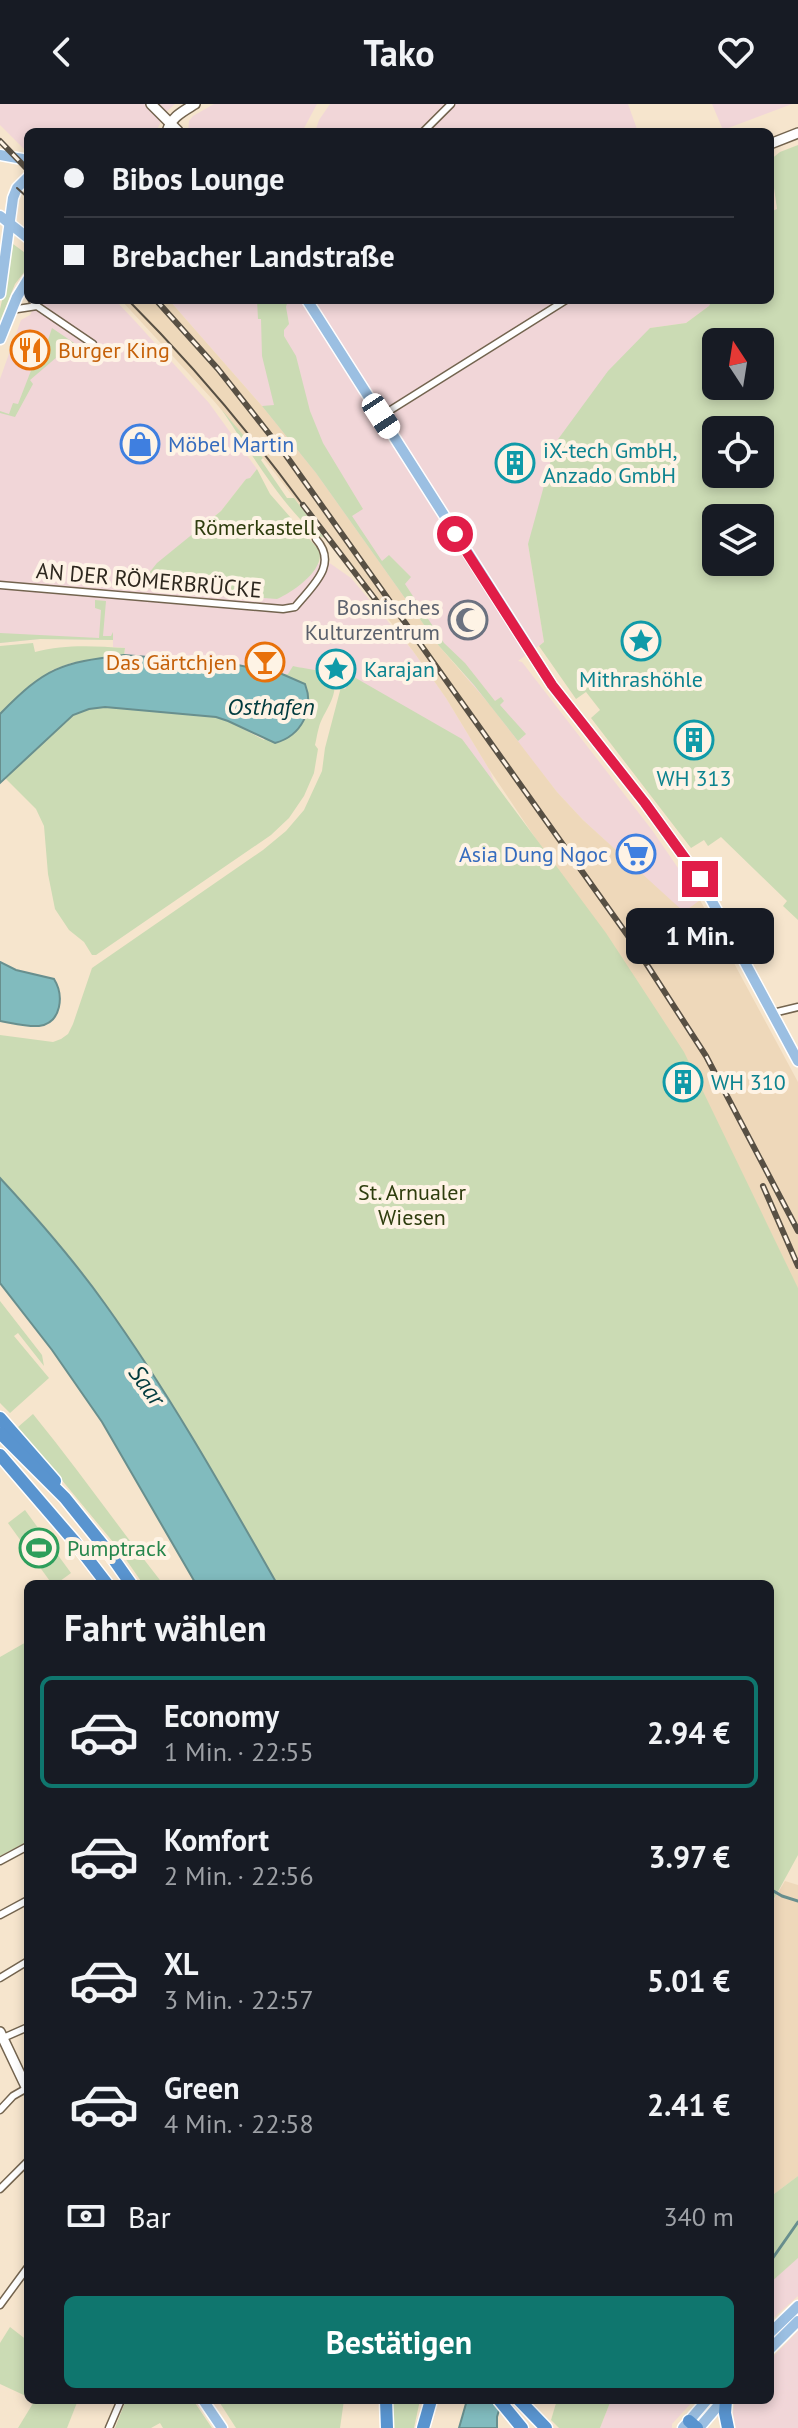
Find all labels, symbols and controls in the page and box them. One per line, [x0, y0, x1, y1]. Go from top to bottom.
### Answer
text: Tako [363, 29, 435, 76]
icon: back [40, 30, 84, 74]
icon: heart [714, 30, 758, 74]
text: Bibos Lounge [112, 159, 285, 198]
text: Brebacher Landstraße [112, 236, 395, 275]
north arrow [702, 328, 774, 400]
map controls [702, 328, 774, 576]
restaurant icon: Burger King [9, 329, 51, 371]
place label: Burger King [58, 336, 170, 364]
car [358, 389, 404, 443]
button: locate [702, 416, 774, 488]
shop icon: Möbel Martin [119, 423, 161, 465]
place label: Möbel Martin [168, 430, 294, 458]
place label: iX-tech GmbH, Anzado GmbH [543, 436, 678, 489]
building icon: iX-tech GmbH, Anzado GmbH [494, 442, 536, 484]
button: layers [702, 504, 774, 576]
park label: Römerkastell [194, 513, 317, 541]
route start [437, 516, 473, 552]
street label: AN DER RÖMERBRÜCKE [35, 556, 263, 604]
place label: Bosnisches Kulturzentrum [305, 593, 440, 646]
mosque icon: Bosnisches Kulturzentrum [447, 599, 489, 641]
place icon: Mithrashöhle [620, 620, 662, 662]
bar icon: Das Gärtchjen [244, 641, 286, 683]
place label: Das Gärtchjen [106, 648, 237, 676]
place icon: Karajan [315, 648, 357, 690]
place label: Karajan [364, 655, 435, 683]
place label: Mithrashöhle [579, 665, 703, 693]
water label: Osthafen [227, 691, 315, 722]
building icon: WH 313 [673, 719, 715, 761]
place label: WH 313 [657, 764, 731, 792]
supermarket icon: Asia Dung Ngoc [615, 833, 657, 875]
place label: Asia Dung Ngoc [459, 840, 608, 868]
route end [682, 861, 718, 897]
callout: 1 Min. [626, 907, 774, 963]
text: 1 Min. [665, 919, 735, 952]
building icon: WH 310 [662, 1061, 704, 1103]
place label: WH 310 [711, 1068, 786, 1096]
park label: St. Arnualer Wiesen [358, 1178, 466, 1231]
water label: Saar [122, 1358, 174, 1413]
sports icon: Pumptrack [18, 1527, 60, 1569]
place label: Pumptrack [67, 1534, 167, 1562]
text: Fahrt wählen [64, 1604, 267, 1651]
icon: car [68, 1696, 140, 1768]
text: Economy [164, 1696, 279, 1735]
text: 2.94 € [647, 1713, 730, 1752]
text: 1 Min. · 22:55 [164, 1735, 314, 1768]
icon: car [68, 1820, 140, 1892]
text: Komfort [164, 1820, 269, 1859]
text: 3.97 € [649, 1837, 730, 1876]
text: 2 Min. · 22:56 [164, 1859, 314, 1892]
icon: car [68, 1944, 140, 2016]
text: XL [164, 1944, 198, 1983]
text: 5.01 € [647, 1961, 730, 2000]
text: 3 Min. · 22:57 [164, 1983, 314, 2016]
icon: car [68, 2068, 140, 2140]
text: Green [164, 2068, 239, 2107]
text: 2.41 € [647, 2085, 730, 2124]
text: 4 Min. · 22:58 [164, 2107, 314, 2140]
icon: cash [64, 2194, 108, 2238]
text: Bar [128, 2197, 171, 2236]
text: 340 m [663, 2200, 734, 2233]
button: Bestätigen [64, 2296, 734, 2388]

